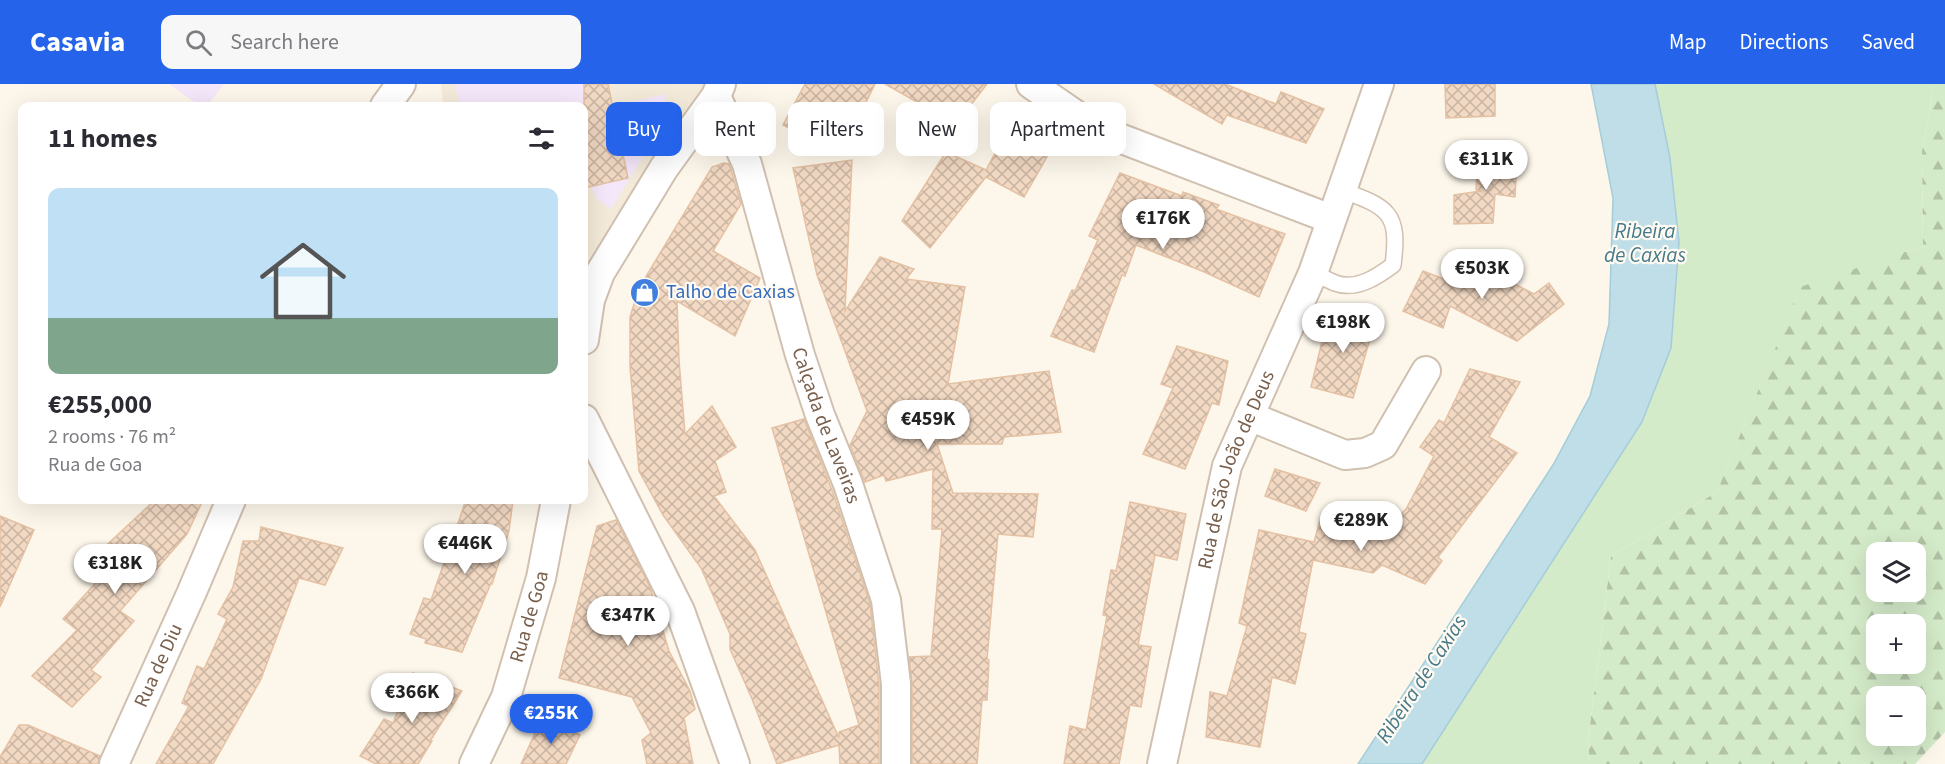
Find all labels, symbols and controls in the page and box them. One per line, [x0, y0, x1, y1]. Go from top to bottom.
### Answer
search box [161, 15, 581, 69]
text: Casavia [30, 22, 125, 62]
icon: search [182, 26, 215, 59]
text: Search here [230, 26, 339, 58]
text: Map [1669, 27, 1707, 57]
text: Directions [1740, 27, 1828, 57]
text: Saved [1861, 27, 1915, 57]
chip: Buy [606, 102, 682, 156]
chip: Rent [694, 102, 776, 156]
chip: Filters [788, 102, 884, 156]
chip: New [896, 102, 978, 156]
chip: Apartment [990, 102, 1126, 156]
text: 11 homes [48, 120, 157, 157]
icon: filters [525, 122, 558, 155]
pin: €311K [1444, 140, 1528, 191]
text: €311K [1459, 145, 1513, 173]
pin: €176K [1121, 199, 1205, 250]
text: €176K [1136, 204, 1190, 232]
water label: Ribeira de Caxias [1604, 216, 1686, 270]
icon: home [249, 227, 357, 335]
pin: €503K [1440, 249, 1524, 300]
text: €503K [1455, 254, 1509, 282]
shop icon: Talho de Caxias [629, 276, 661, 308]
place label: Talho de Caxias [666, 278, 795, 306]
pin: €198K [1301, 303, 1385, 354]
text: €198K [1316, 308, 1370, 336]
street label: Calçada de Laveiras [785, 344, 867, 507]
street label: Rua de São João de Deus [1191, 366, 1282, 572]
text: €255,000 [48, 386, 152, 423]
pin: €459K [886, 400, 970, 451]
text: €459K [901, 405, 955, 433]
text: 2 rooms · 76 m² [48, 423, 176, 451]
text: Rua de Goa [48, 451, 142, 479]
pin: €289K [1319, 501, 1403, 552]
text: €289K [1334, 506, 1388, 534]
pin: €446K [423, 524, 507, 575]
text: €446K [438, 529, 492, 557]
map controls [1866, 542, 1926, 746]
button: layers [1866, 542, 1926, 602]
pin: €318K [73, 544, 157, 595]
text: €318K [88, 549, 142, 577]
street label: Rua de Goa [503, 569, 556, 666]
pin: €347K [586, 596, 670, 647]
text: €347K [601, 601, 655, 629]
water label: Ribeira de Caxias [1368, 609, 1474, 749]
button: + [1866, 614, 1926, 674]
street label: Rua de Diu [127, 619, 190, 712]
pin: €366K [370, 673, 454, 724]
text: €366K [385, 678, 439, 706]
button: − [1866, 686, 1926, 746]
pin: €255K [509, 694, 593, 745]
text: €255K [524, 699, 578, 727]

